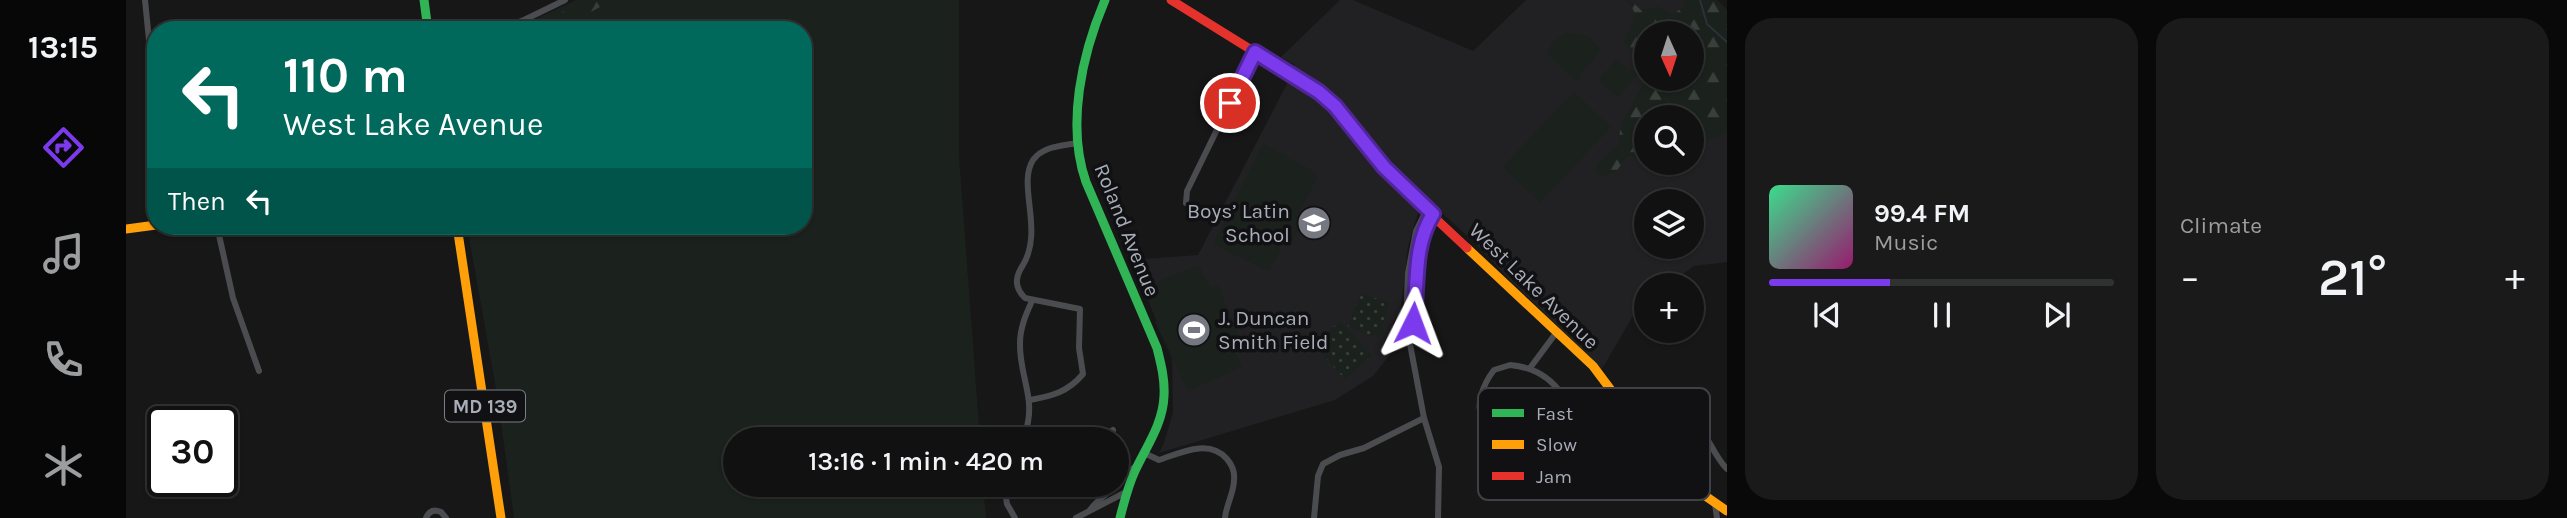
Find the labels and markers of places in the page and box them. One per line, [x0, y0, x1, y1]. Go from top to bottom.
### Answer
pin [1200, 73, 1260, 133]
place label: Boys’ Latin School [1187, 199, 1290, 247]
school or university icon: Boys’ Latin School [1295, 204, 1333, 242]
place label: J. Duncan Smith Field [1218, 306, 1329, 354]
sports icon: J. Duncan Smith Field [1175, 311, 1213, 349]

